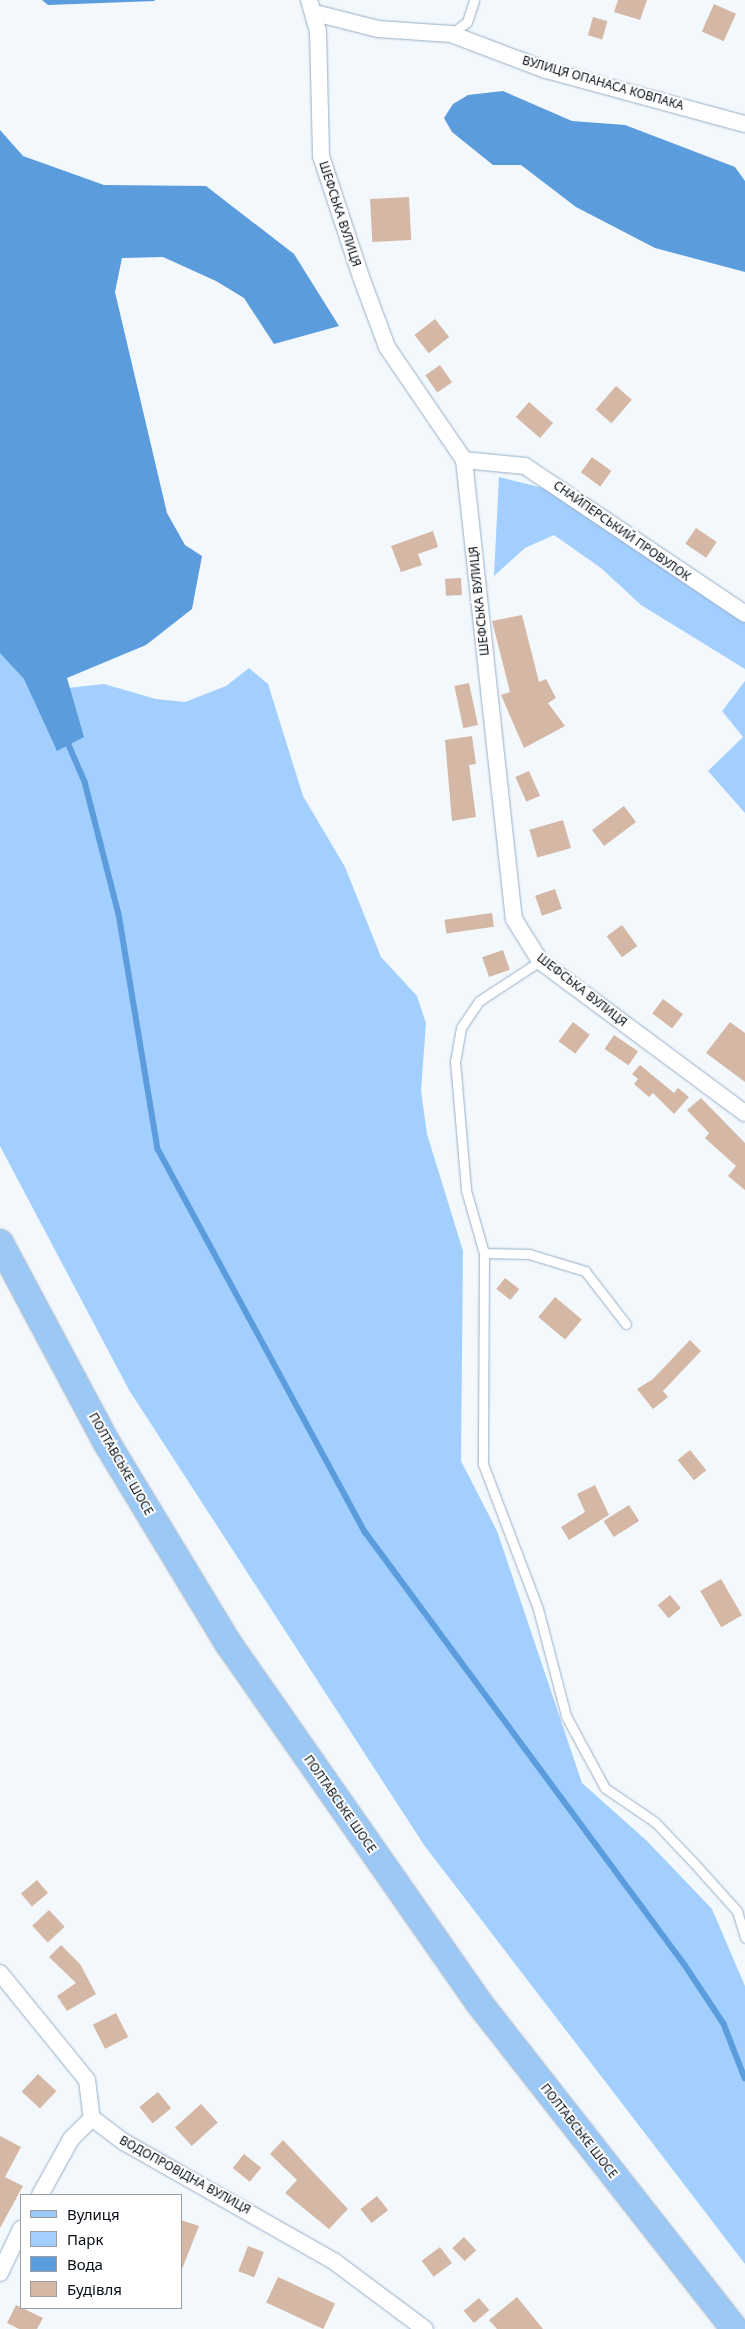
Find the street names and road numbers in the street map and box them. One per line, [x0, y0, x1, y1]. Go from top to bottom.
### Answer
street label: ВУЛИЦЯ ОПАНАСА КОВПАКА [521, 53, 685, 113]
street label: ШЕФСЬКА ВУЛИЦЯ [316, 159, 364, 269]
street label: СНАЙПЕРСЬКИЙ ПРОВУЛОК [551, 478, 693, 584]
street label: ШЕФСЬКА ВУЛИЦЯ [466, 545, 492, 657]
street label: ШЕФСЬКА ВУЛИЦЯ [534, 950, 630, 1030]
street label: ПОЛТАВСЬКЕ ШОСЕ [86, 1410, 156, 1518]
street label: ПОЛТАВСЬКЕ ШОСЕ [301, 1753, 379, 1855]
street label: ПОЛТАВСЬКЕ ШОСЕ [538, 2081, 620, 2181]
street label: ВОДОПРОВІДНА ВУЛИЦЯ [117, 2133, 253, 2217]

